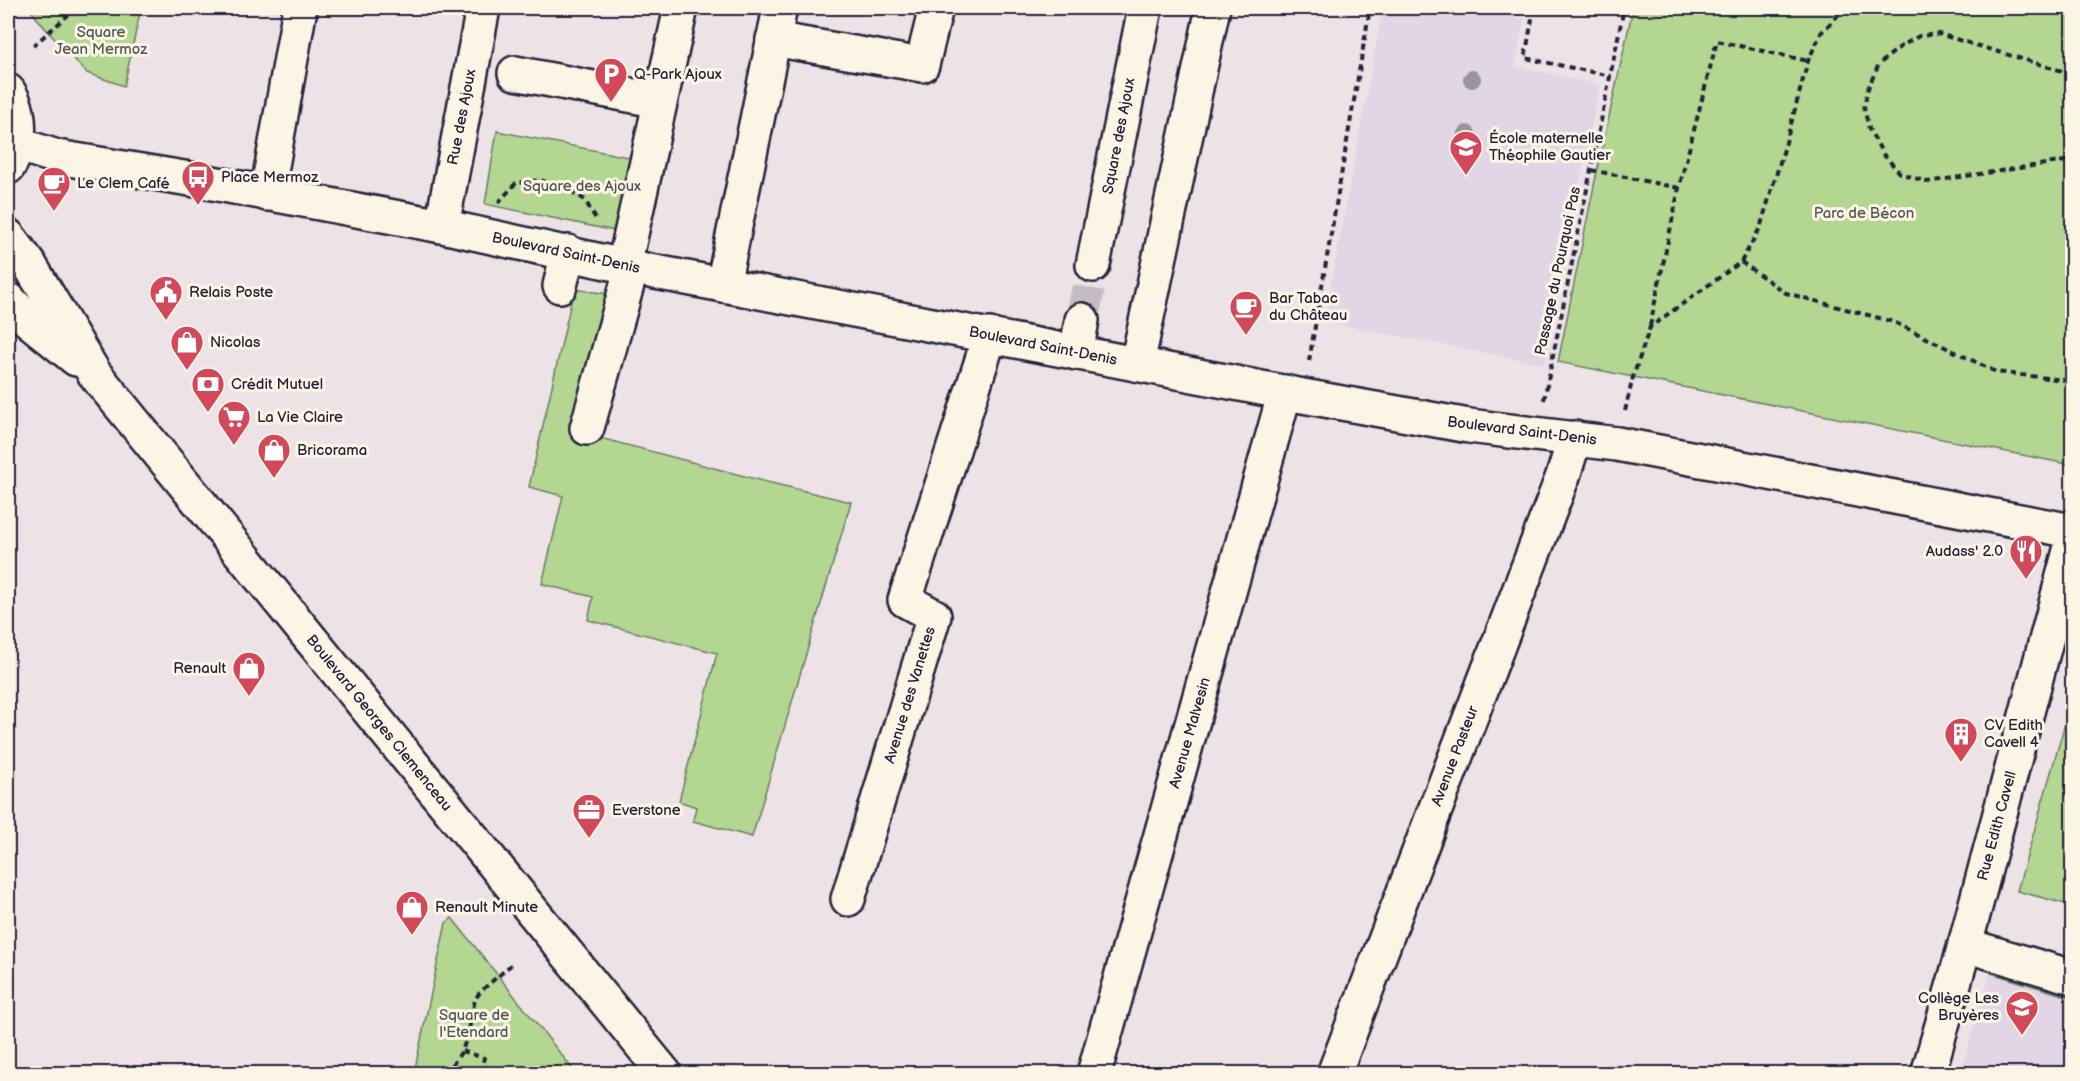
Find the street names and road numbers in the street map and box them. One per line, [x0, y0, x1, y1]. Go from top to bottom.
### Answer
street label: Rue des Ajoux [443, 67, 481, 167]
street label: Square des Ajoux [1098, 76, 1140, 196]
street label: Passage du Pourquoi Pas [1531, 184, 1585, 357]
street label: Boulevard Saint-Denis [490, 228, 642, 278]
street label: Boulevard Saint-Denis [967, 322, 1119, 370]
street label: Boulevard Saint-Denis [1446, 412, 1599, 450]
street label: Avenue des Vanettes [880, 624, 940, 766]
street label: Boulevard Georges Clemenceau [302, 631, 456, 815]
street label: Avenue Malvesin [1165, 675, 1215, 791]
street label: Avenue Pasteur [1427, 703, 1483, 809]
street label: Rue Edith Cavell [1973, 769, 2021, 883]

